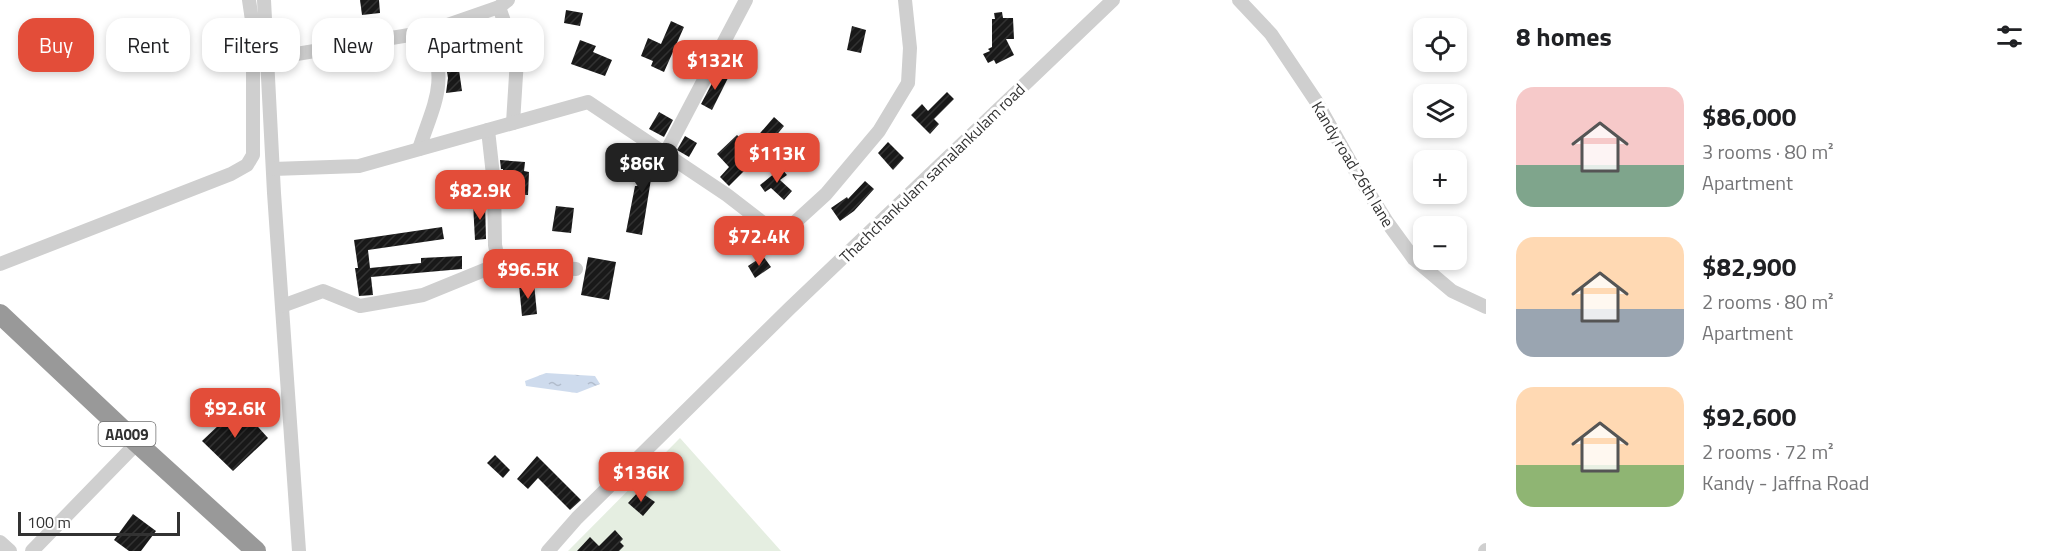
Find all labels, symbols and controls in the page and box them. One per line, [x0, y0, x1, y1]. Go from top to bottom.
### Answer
text: 8 homes [1516, 17, 1612, 56]
chip: Buy [18, 18, 94, 72]
chip: Rent [106, 18, 190, 72]
chip: Filters [202, 18, 300, 72]
chip: New [312, 18, 394, 72]
chip: Apartment [406, 18, 544, 72]
map controls [1413, 18, 1467, 270]
button: locate [1413, 18, 1467, 72]
icon: filters [1993, 20, 2026, 53]
pin: $132K [673, 40, 757, 91]
text: $132K [687, 44, 743, 75]
street label: Thachchankulam samalankulam road [834, 78, 1030, 268]
button: layers [1413, 84, 1467, 138]
street label: Kandy road 26th lane [1306, 96, 1400, 232]
text: $86,000 [1702, 97, 1796, 136]
icon: home [1564, 111, 1636, 183]
pin: $113K [735, 133, 819, 184]
text: 3 rooms · 80 m² [1702, 136, 1834, 167]
text: $113K [749, 137, 805, 168]
pin: $86K [606, 143, 678, 194]
text: $86K [619, 147, 665, 178]
button: + [1413, 150, 1467, 204]
text: Apartment [1702, 167, 1793, 198]
pin: $82.9K [431, 170, 529, 221]
text: $82.9K [449, 174, 511, 205]
pin: $72.4K [710, 216, 808, 267]
button: − [1413, 216, 1467, 270]
text: $72.4K [728, 220, 790, 251]
text: $82,900 [1702, 247, 1796, 286]
pin: $96.5K [479, 249, 577, 300]
text: $96.5K [497, 253, 559, 284]
icon: home [1564, 261, 1636, 333]
text: 2 rooms · 80 m² [1702, 286, 1834, 317]
text: Apartment [1702, 317, 1793, 348]
pin: $92.6K [186, 388, 284, 439]
text: $92.6K [204, 392, 266, 423]
text: $92,600 [1702, 397, 1796, 436]
icon: home [1564, 411, 1636, 483]
road number: AA009 [98, 422, 156, 446]
text: 2 rooms · 72 m² [1702, 436, 1834, 467]
pin: $136K [599, 452, 683, 503]
text: $136K [613, 456, 669, 487]
text: Kandy - Jaffna Road [1702, 467, 1869, 498]
scale bar [18, 509, 180, 536]
text: 100 m [27, 510, 71, 534]

